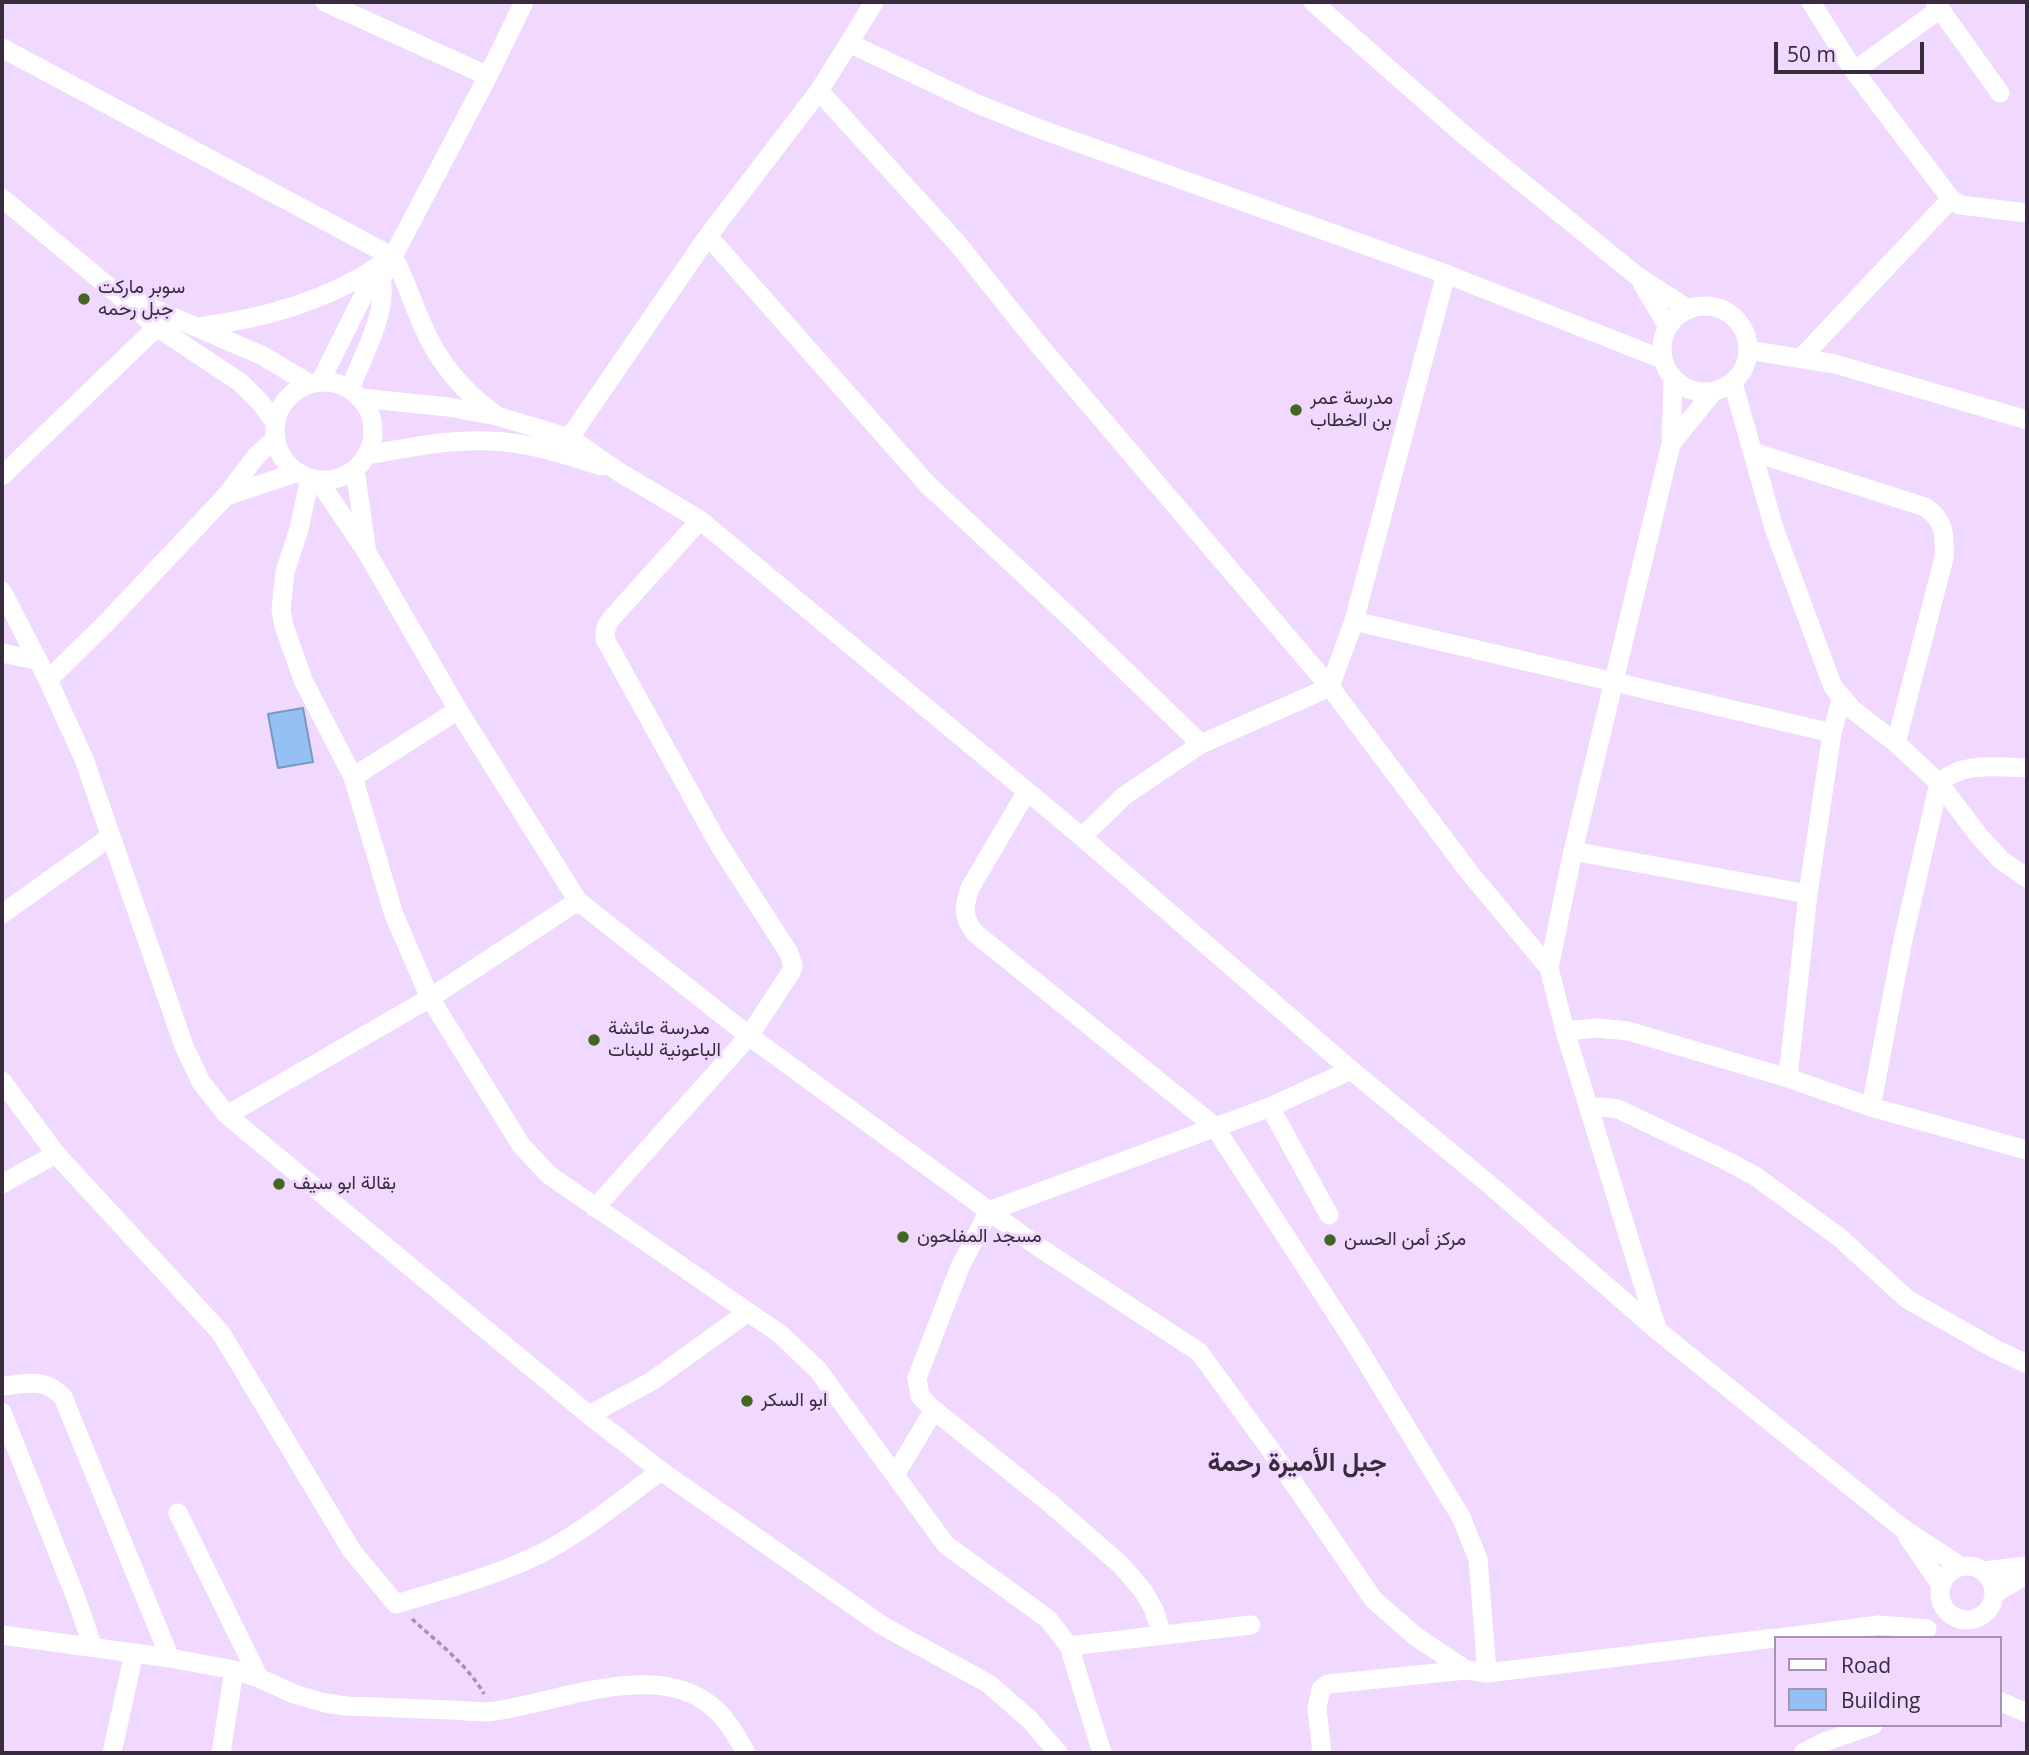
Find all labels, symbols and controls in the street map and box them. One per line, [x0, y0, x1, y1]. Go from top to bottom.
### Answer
scale bar [1777, 28, 1927, 72]
text: 50 m [1787, 40, 1836, 68]
place label: سوبر ماركت جبل رحمه [98, 277, 185, 321]
marker: سوبر ماركت جبل رحمه [76, 291, 92, 307]
place label: مدرسة عمر بن الخطاب [1310, 388, 1393, 432]
marker: مدرسة عمر بن الخطاب [1288, 402, 1304, 418]
place label: مدرسة عائشة الباعونية للبنات [608, 1018, 721, 1062]
marker: مدرسة عائشة الباعونية للبنات [586, 1032, 602, 1048]
place label: بقالة ابو سيف [293, 1173, 396, 1195]
marker: بقالة ابو سيف [271, 1176, 287, 1192]
place label: مسجد المفلحون [917, 1226, 1042, 1248]
marker: مسجد المفلحون [895, 1229, 911, 1245]
place label: مركز أمن الحسن [1344, 1229, 1466, 1251]
marker: مركز أمن الحسن [1322, 1232, 1338, 1248]
place label: ابو السكر [761, 1390, 827, 1412]
marker: ابو السكر [739, 1393, 755, 1409]
district label: جبل الأميرة رحمة [1207, 1448, 1387, 1480]
legend [1773, 1636, 2001, 1727]
text: Road [1841, 1651, 1891, 1679]
text: Building [1841, 1686, 1920, 1714]

